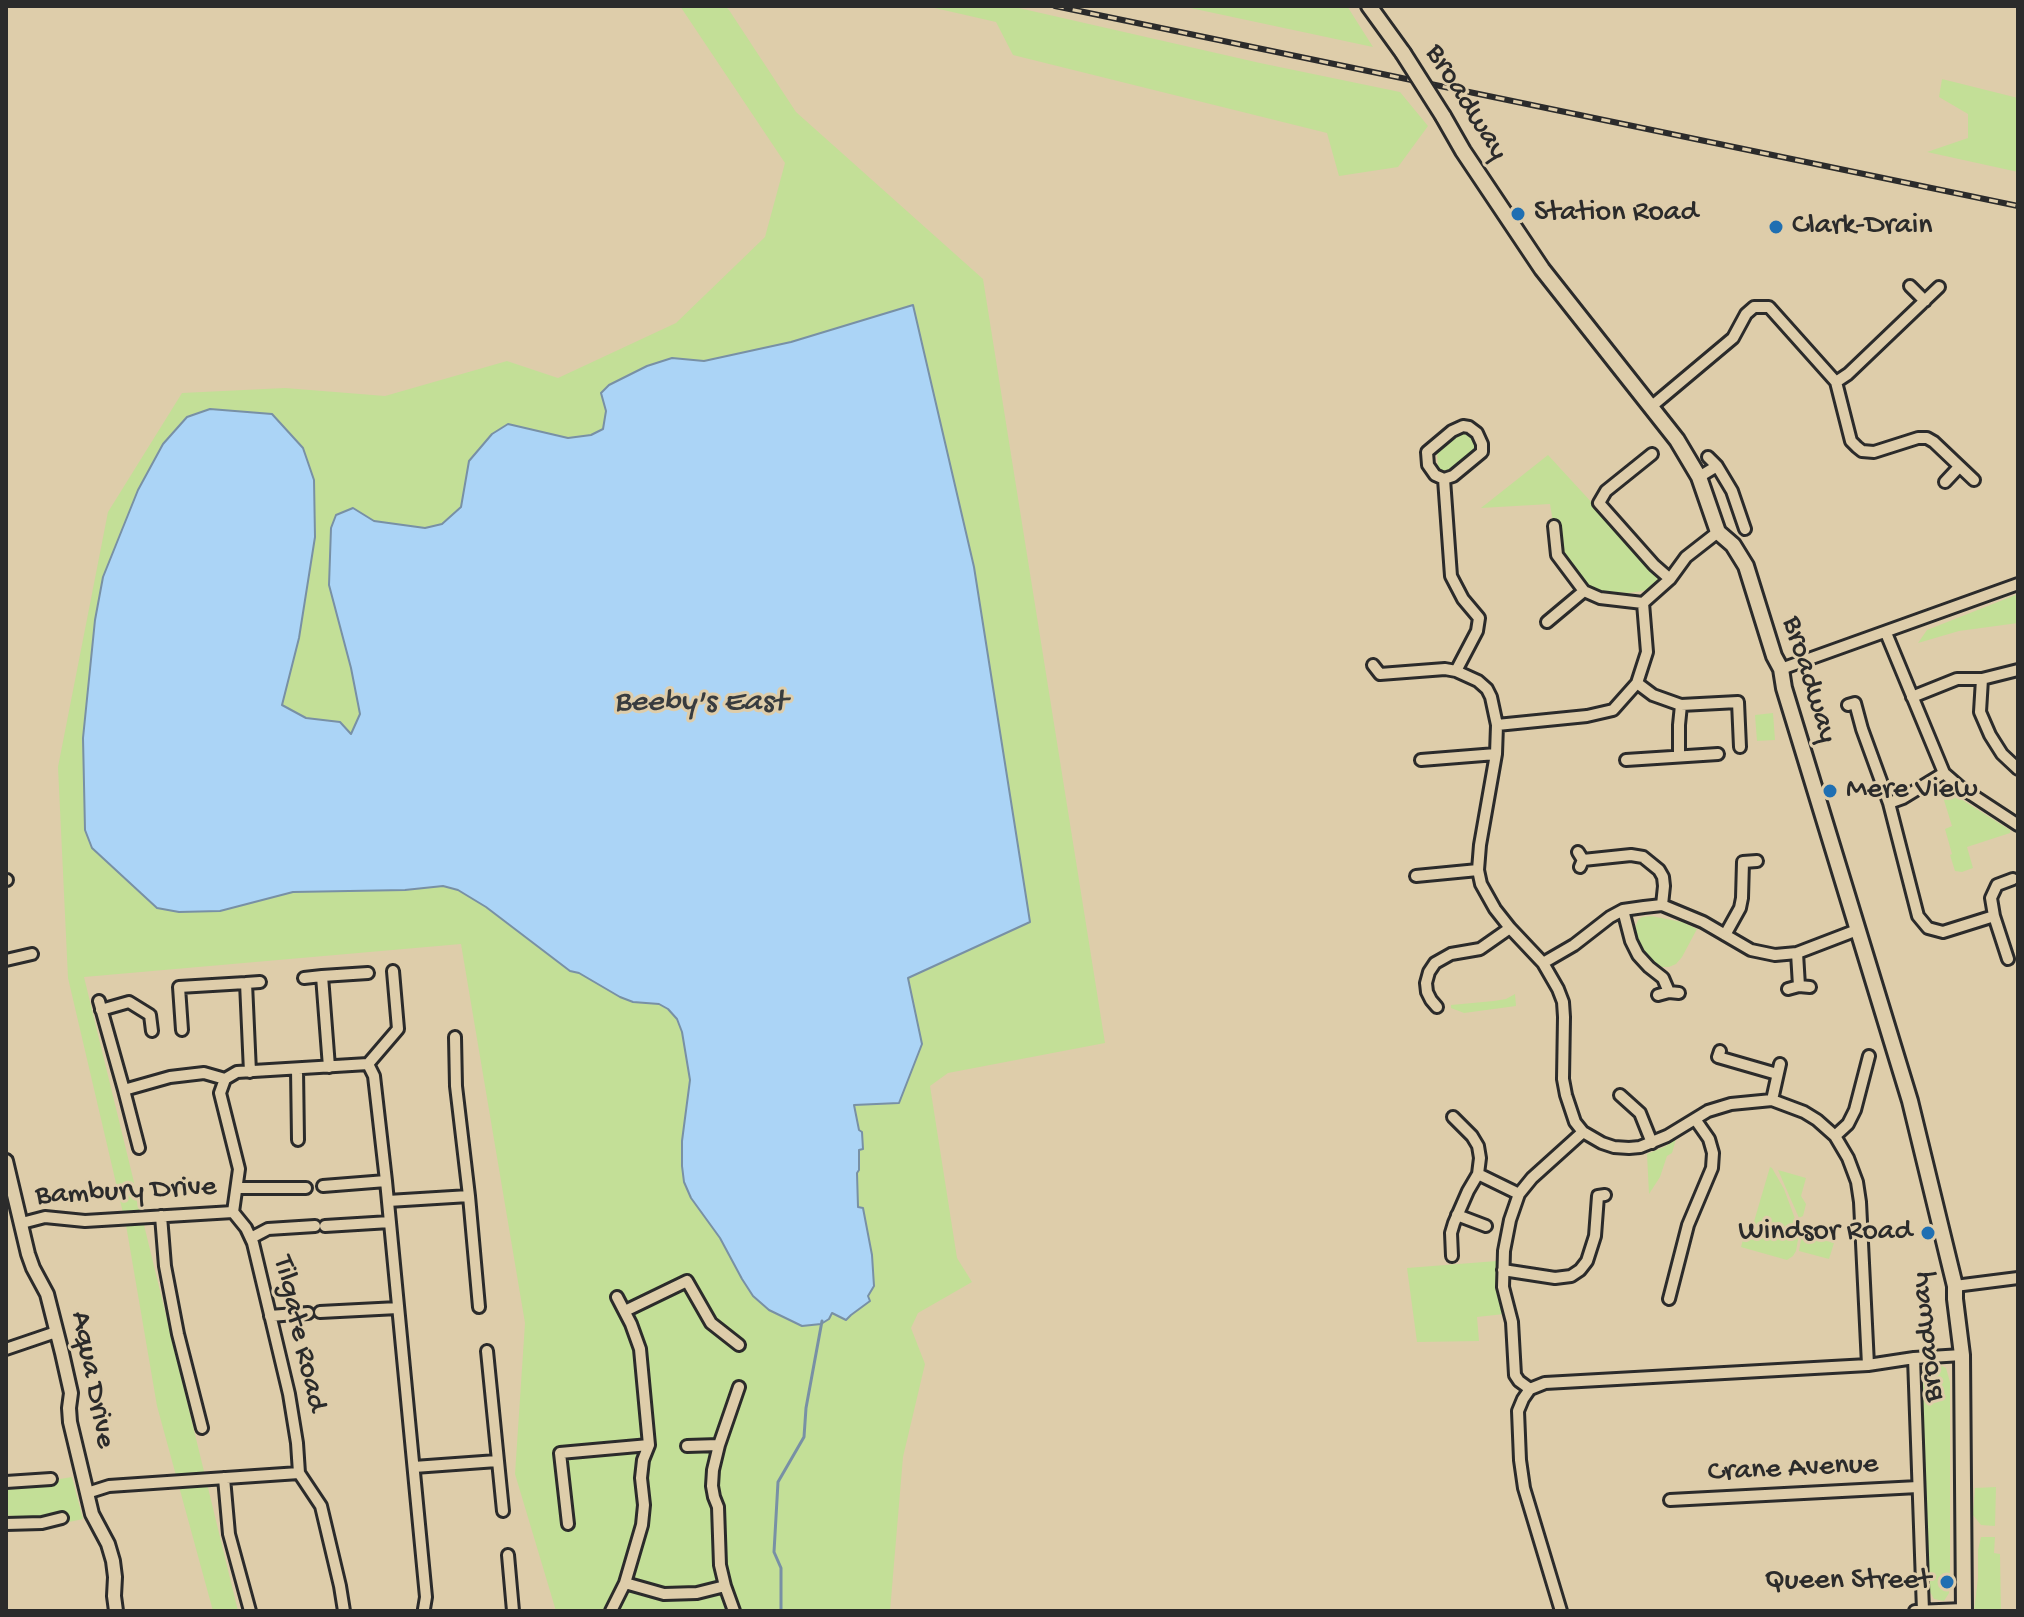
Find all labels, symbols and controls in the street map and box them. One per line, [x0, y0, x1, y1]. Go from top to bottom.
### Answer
street label: Broadway [1415, 38, 1515, 168]
place label: Station Road [1534, 196, 1698, 232]
marker: Station Road [1509, 205, 1527, 223]
place label: Clark-Drain [1792, 209, 1933, 245]
marker: Clark-Drain [1767, 218, 1785, 236]
street label: Broadway [1772, 612, 1844, 748]
water label: Beeby's East [614, 685, 786, 723]
place label: Mere View [1846, 773, 1977, 809]
marker: Mere View [1821, 782, 1839, 800]
street label: Bambury Drive [35, 1170, 217, 1216]
place label: Windsor Road [1738, 1215, 1912, 1251]
marker: Windsor Road [1919, 1224, 1937, 1242]
street label: Tilgate Road [263, 1253, 333, 1415]
street label: Broadway [1904, 1270, 1954, 1404]
street label: Aqua Drive [60, 1308, 122, 1452]
street label: Crane Avenue [1707, 1448, 1879, 1492]
place label: Queen Street [1764, 1564, 1931, 1600]
marker: Queen Street [1938, 1573, 1956, 1591]

